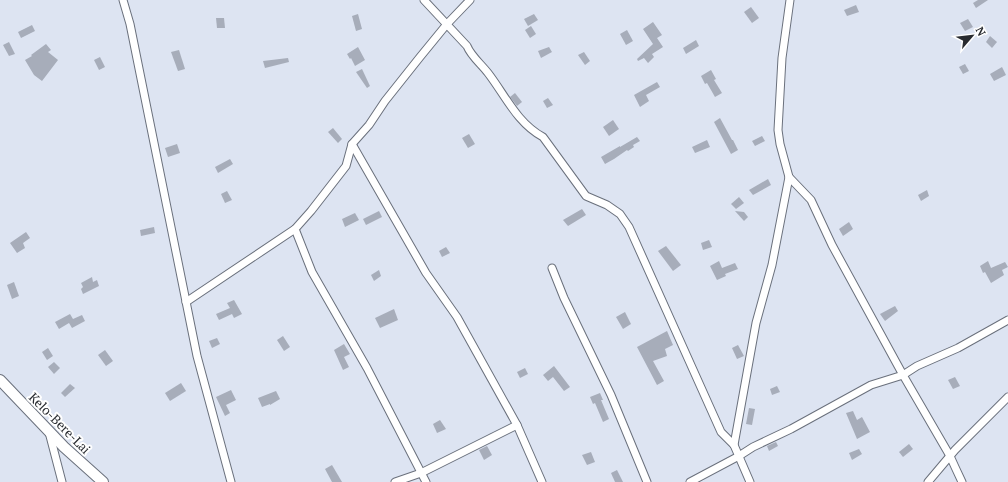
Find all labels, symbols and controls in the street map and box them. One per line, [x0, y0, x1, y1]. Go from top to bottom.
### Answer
north arrow [952, 16, 992, 56]
text: N [973, 24, 989, 39]
street label: Kelo-Bere-Lai [25, 388, 95, 458]

